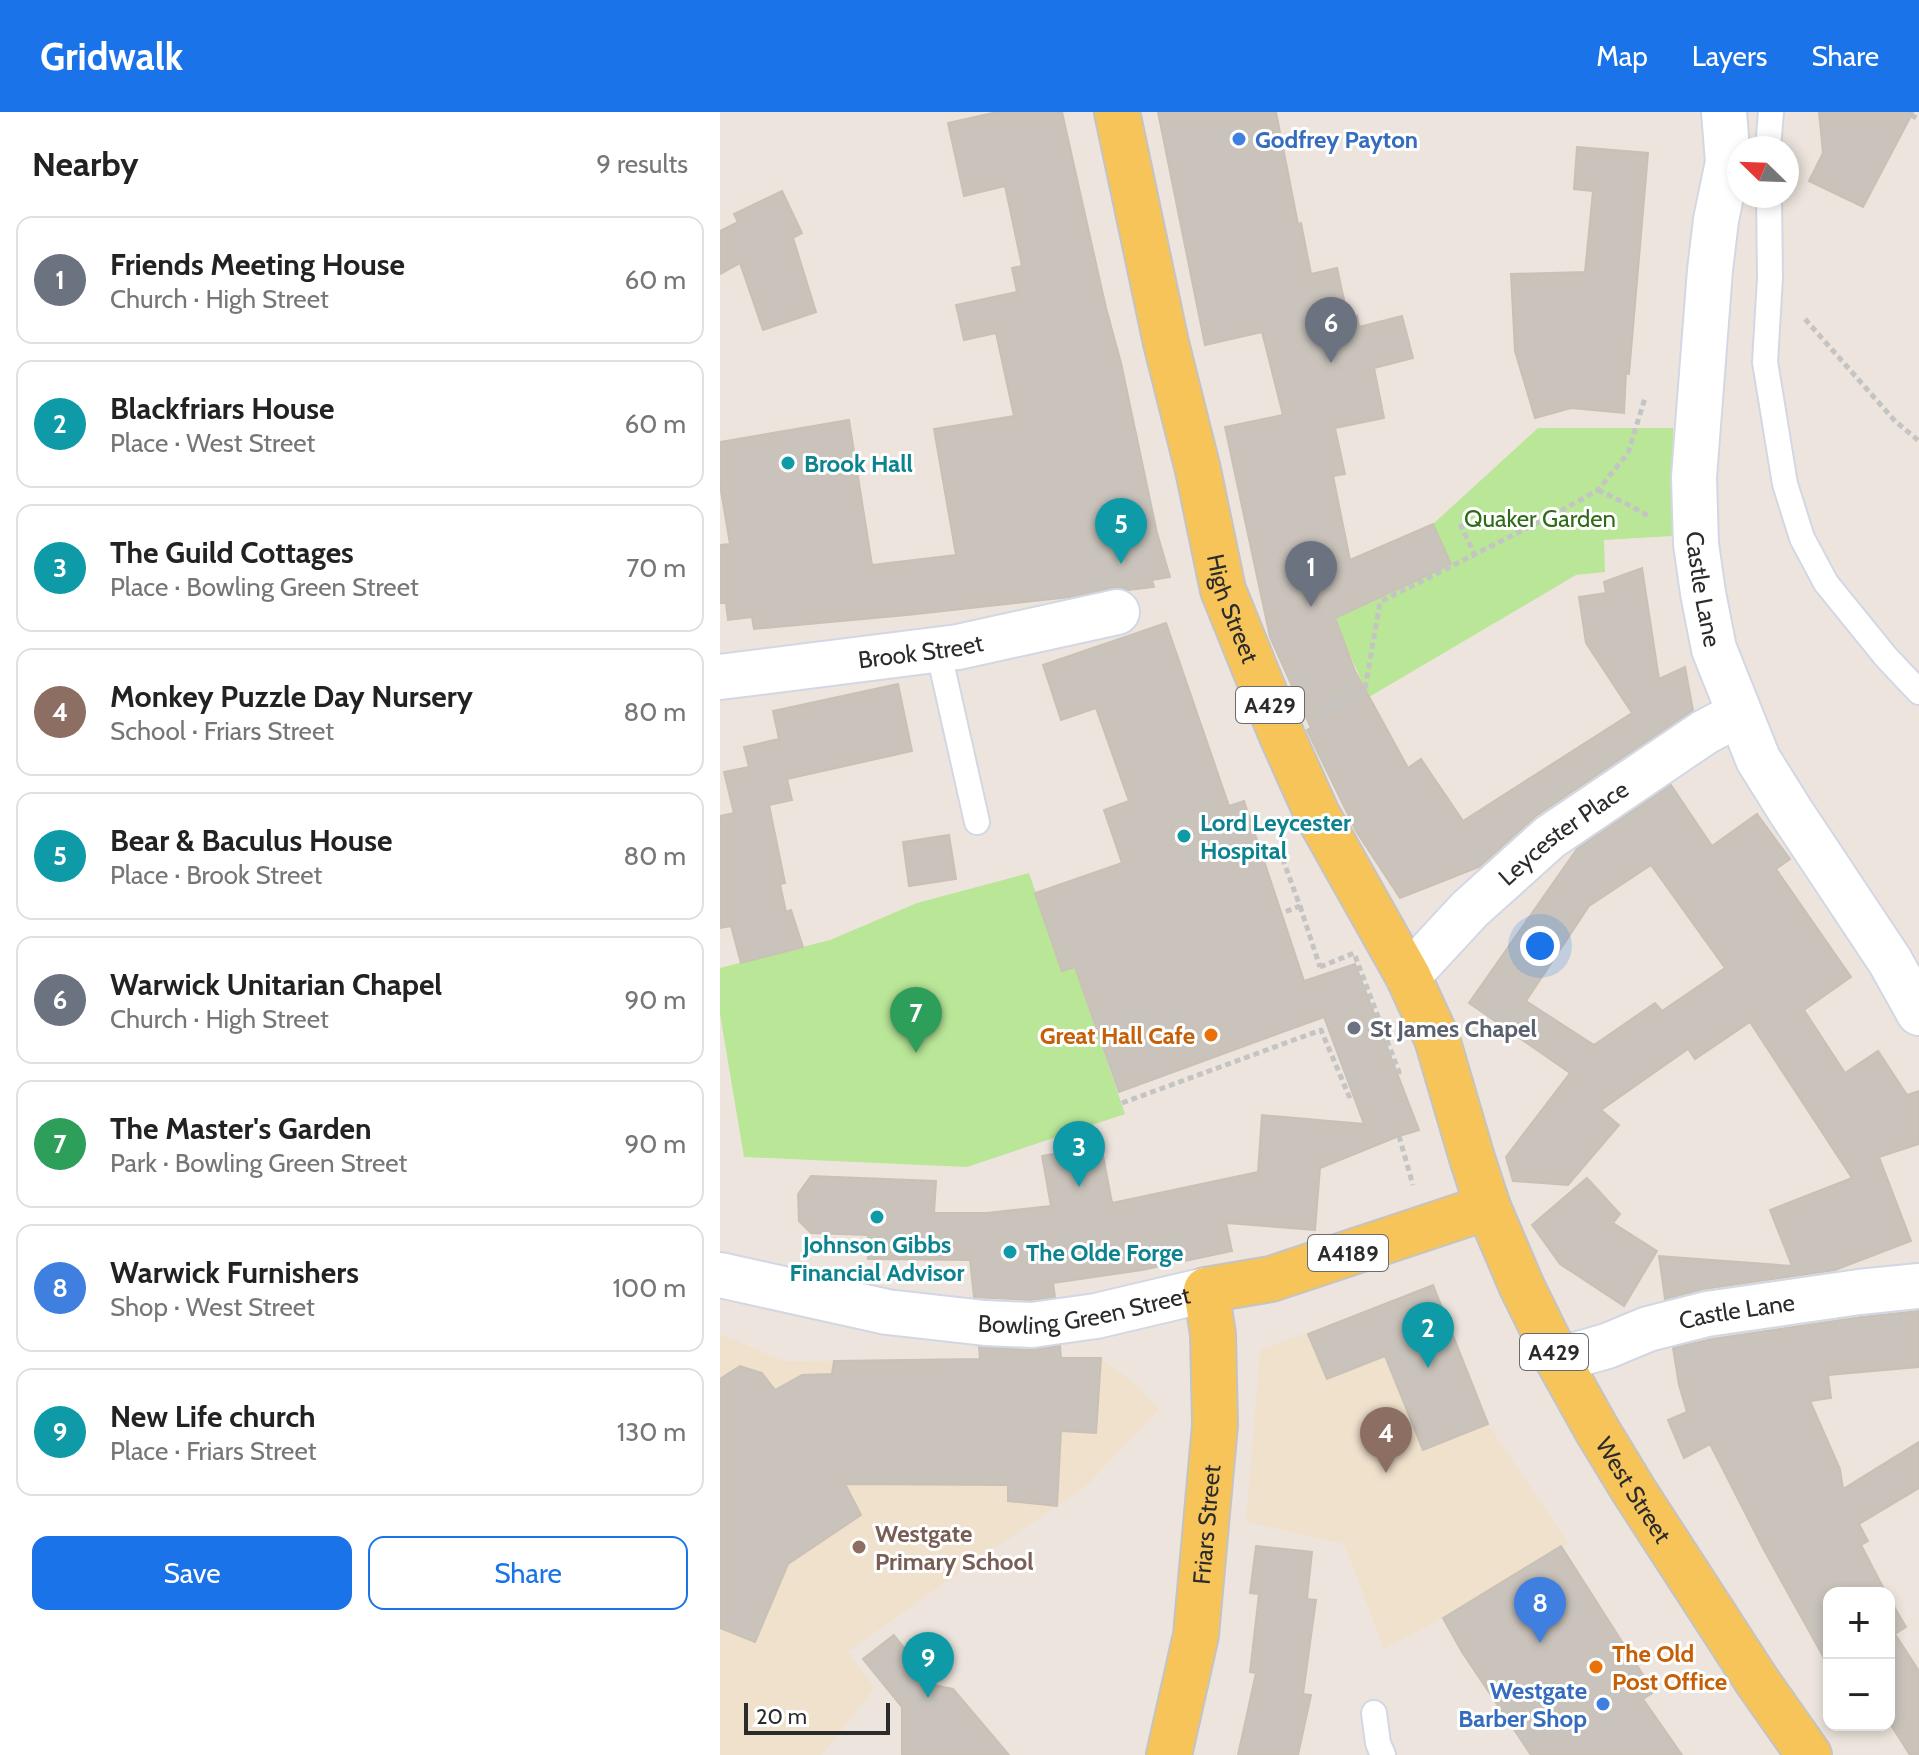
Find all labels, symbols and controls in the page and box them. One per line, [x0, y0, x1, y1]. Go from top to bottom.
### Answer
text: Gridwalk [40, 33, 183, 80]
text: Map [1596, 39, 1648, 73]
text: Layers [1692, 39, 1767, 73]
text: Share [1811, 39, 1879, 73]
place label: Godfrey Payton [1255, 125, 1418, 154]
marker: Godfrey Payton [1230, 130, 1248, 148]
north arrow [1727, 136, 1799, 208]
text: Nearby [32, 143, 139, 185]
text: 9 results [596, 148, 688, 180]
text: Friends Meeting House [110, 246, 405, 283]
text: 1 [55, 264, 65, 296]
text: 60 m [624, 264, 686, 296]
text: Church · High Street [110, 283, 329, 315]
pin: 6 [1305, 297, 1357, 363]
text: Blackfriars House [110, 390, 335, 427]
text: 2 [53, 408, 67, 440]
text: 60 m [624, 408, 686, 440]
text: Place · West Street [110, 427, 315, 459]
place label: Brook Hall [804, 449, 913, 478]
marker: Brook Hall [779, 454, 797, 472]
pin: 5 [1095, 498, 1147, 564]
park label: Quaker Garden [1464, 504, 1616, 533]
street label: Castle Lane [1681, 531, 1728, 649]
text: The Guild Cottages [110, 534, 354, 571]
pin: 1 [1285, 541, 1337, 607]
street label: High Street [1201, 551, 1265, 667]
text: 3 [53, 552, 67, 584]
text: 70 m [626, 552, 686, 584]
text: Place · Bowling Green Street [110, 571, 419, 603]
street label: Brook Street [856, 627, 986, 674]
text: Monkey Puzzle Day Nursery [110, 678, 473, 715]
road number: A429 [1236, 687, 1304, 723]
text: 4 [52, 696, 68, 728]
text: 80 m [623, 696, 686, 728]
text: School · Friars Street [110, 715, 334, 747]
street label: Leycester Place [1492, 774, 1634, 891]
place label: Lord Leycester Hospital [1200, 808, 1351, 865]
text: Bear & Baculus House [110, 822, 392, 859]
marker: Lord Leycester Hospital [1175, 827, 1193, 845]
text: 5 [53, 840, 67, 872]
text: 80 m [623, 840, 686, 872]
text: Place · Brook Street [110, 859, 322, 891]
your location [1520, 926, 1560, 966]
text: Warwick Unitarian Chapel [110, 966, 442, 1003]
text: 6 [53, 984, 67, 1016]
text: 90 m [624, 984, 686, 1016]
pin: 7 [890, 987, 942, 1053]
text: Church · High Street [110, 1003, 329, 1035]
place label: St James Chapel [1370, 1014, 1537, 1043]
marker: St James Chapel [1345, 1019, 1363, 1037]
place label: Great Hall Cafe [1040, 1021, 1195, 1050]
marker: Great Hall Cafe [1202, 1026, 1220, 1044]
text: The Master's Garden [110, 1110, 372, 1147]
pin: 3 [1053, 1121, 1105, 1187]
text: 7 [53, 1128, 67, 1160]
text: 90 m [624, 1128, 686, 1160]
text: Park · Bowling Green Street [110, 1147, 407, 1179]
marker: Johnson Gibbs Financial Advisor [868, 1208, 886, 1226]
place label: Johnson Gibbs Financial Advisor [790, 1230, 964, 1287]
road number: A4189 [1308, 1235, 1388, 1271]
place label: The Olde Forge [1026, 1238, 1183, 1267]
marker: The Olde Forge [1001, 1243, 1019, 1261]
text: Warwick Furnishers [110, 1254, 359, 1291]
text: 8 [52, 1272, 68, 1304]
text: 100 m [613, 1272, 686, 1304]
street label: Bowling Green Street [977, 1280, 1193, 1340]
street label: Castle Lane [1676, 1287, 1796, 1335]
text: Shop · West Street [110, 1291, 315, 1323]
pin: 2 [1402, 1302, 1454, 1368]
road number: A429 [1520, 1334, 1588, 1370]
text: New Life church [110, 1398, 316, 1435]
pin: 4 [1360, 1407, 1412, 1473]
text: 9 [53, 1416, 67, 1448]
text: 130 m [617, 1416, 686, 1448]
street label: West Street [1590, 1431, 1678, 1548]
text: Place · Friars Street [110, 1435, 316, 1467]
street label: Friars Street [1186, 1463, 1226, 1586]
place label: Westgate Primary School [875, 1519, 1034, 1576]
button: Save [32, 1536, 352, 1610]
button: Share [368, 1536, 688, 1610]
marker: Westgate Primary School [850, 1538, 868, 1556]
pin: 8 [1514, 1577, 1566, 1643]
map controls [1823, 1587, 1895, 1731]
button: + [1823, 1587, 1895, 1659]
pin: 9 [902, 1632, 954, 1698]
place label: The Old Post Office [1612, 1639, 1727, 1696]
marker: The Old Post Office [1587, 1658, 1605, 1676]
button: − [1823, 1659, 1895, 1731]
place label: Westgate Barber Shop [1458, 1676, 1587, 1733]
marker: Westgate Barber Shop [1594, 1695, 1612, 1713]
scale bar [744, 1699, 890, 1735]
text: 20 m [756, 1703, 807, 1730]

